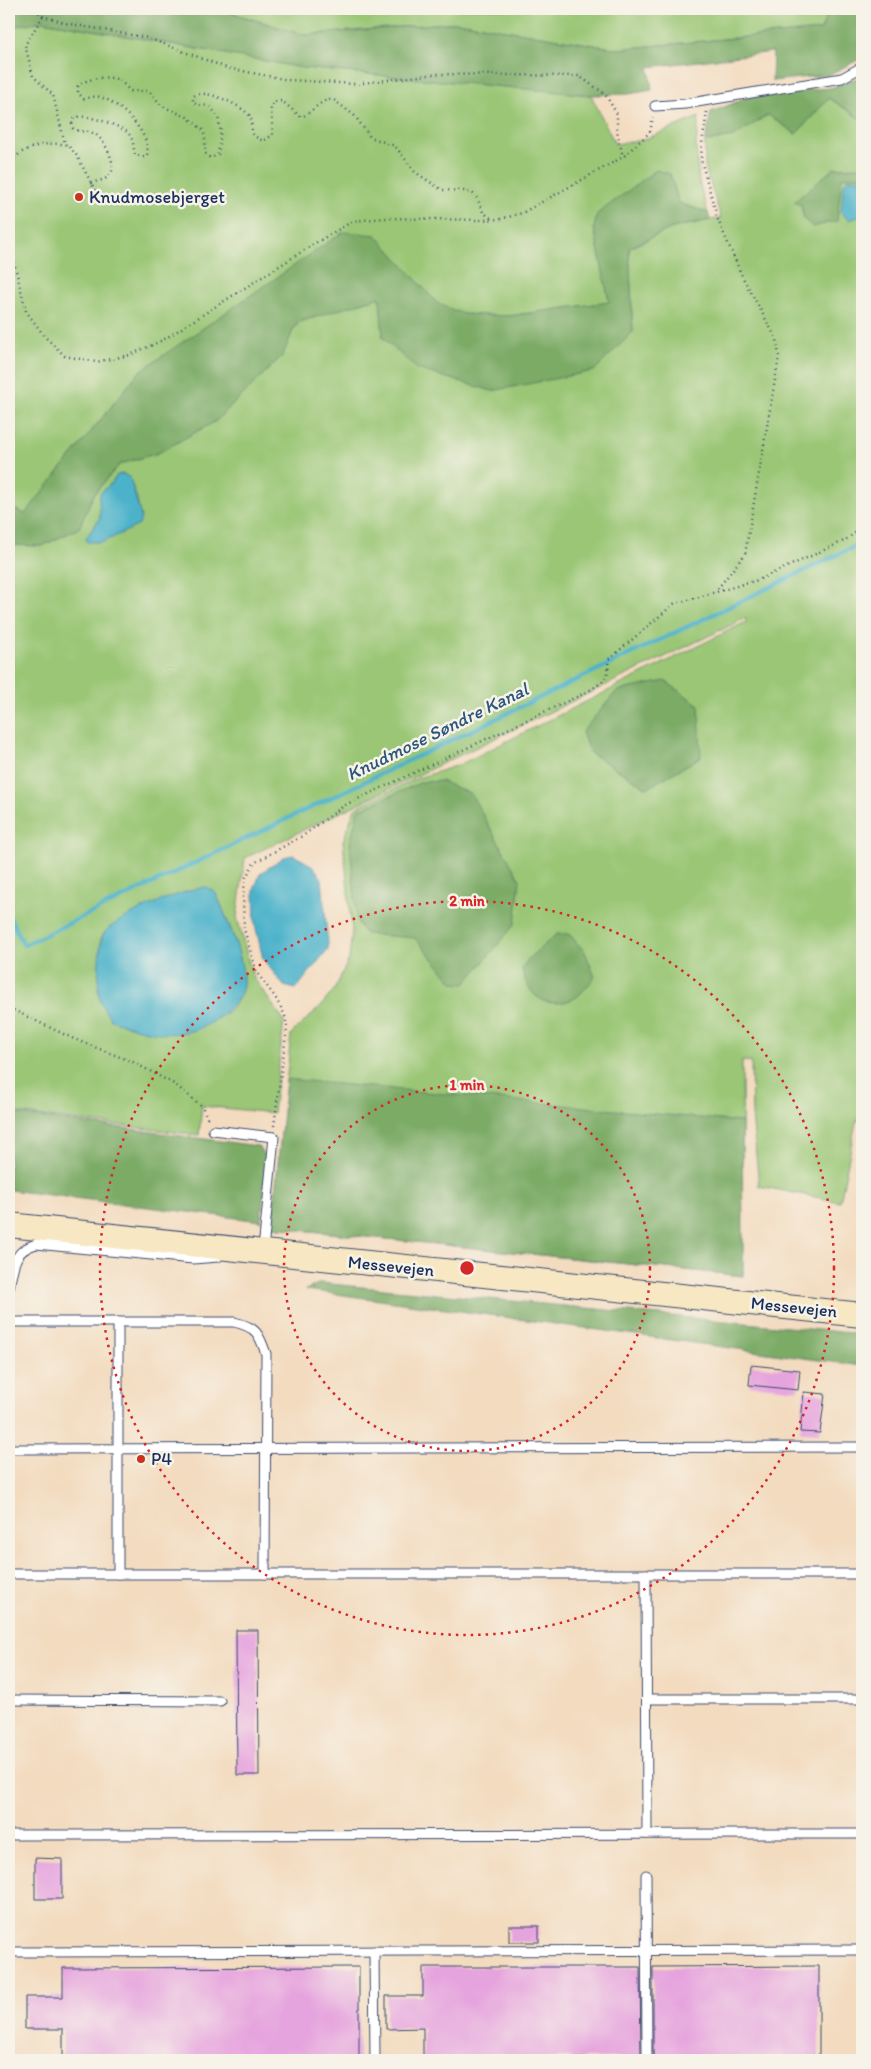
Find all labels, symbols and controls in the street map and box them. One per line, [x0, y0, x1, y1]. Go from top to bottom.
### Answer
place label: Knudmosebjerget [89, 186, 225, 208]
marker: Knudmosebjerget [73, 191, 85, 203]
water label: Knudmose Søndre Kanal [343, 677, 533, 786]
text: 2 min [449, 892, 486, 910]
text: 1 min [450, 1076, 485, 1094]
street label: Messevejen [347, 1251, 436, 1282]
centre of rings [458, 1259, 476, 1277]
street label: Messevejen [750, 1292, 839, 1323]
place label: P4 [151, 1448, 172, 1470]
marker: P4 [135, 1453, 147, 1465]

